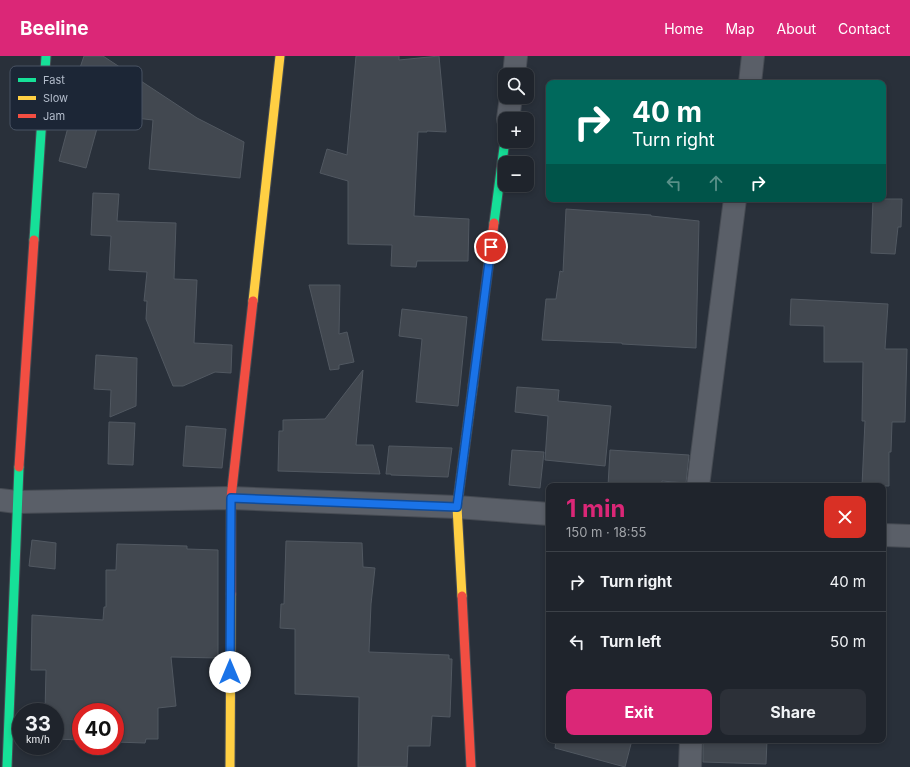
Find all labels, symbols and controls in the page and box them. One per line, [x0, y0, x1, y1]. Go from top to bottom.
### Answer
text: Beeline [20, 17, 89, 40]
text: Home [664, 20, 703, 37]
text: Map [725, 20, 755, 37]
text: About [777, 20, 816, 37]
text: Contact [838, 20, 890, 37]
legend [10, 66, 142, 130]
map controls [498, 68, 534, 192]
button: search [498, 68, 534, 104]
text: Fast [43, 73, 65, 87]
text: Slow [43, 91, 68, 105]
text: 40 m [632, 95, 702, 129]
icon: right [566, 96, 618, 148]
text: Jam [43, 109, 65, 123]
button: + [498, 112, 534, 148]
text: Turn right [632, 129, 715, 150]
button: − [498, 156, 534, 192]
icon: left [663, 172, 685, 194]
icon: ahead [705, 172, 727, 194]
icon: right [747, 172, 769, 194]
pin [474, 230, 508, 264]
icon: arrive [480, 236, 502, 258]
text: 1 min [566, 494, 625, 523]
button: close [824, 496, 866, 538]
text: 150 m · 18:55 [566, 524, 646, 540]
icon: right [566, 571, 588, 593]
text: Turn right [600, 572, 672, 591]
text: 40 m [829, 572, 866, 591]
icon: left [566, 631, 588, 653]
text: Turn left [600, 632, 661, 651]
text: 50 m [830, 632, 866, 651]
position arrow [209, 651, 251, 693]
button: Exit [566, 689, 712, 735]
button: Share [720, 689, 866, 735]
speed limit sign: 40 [72, 703, 124, 755]
text: 33 [25, 712, 51, 736]
text: km/h [26, 733, 50, 745]

